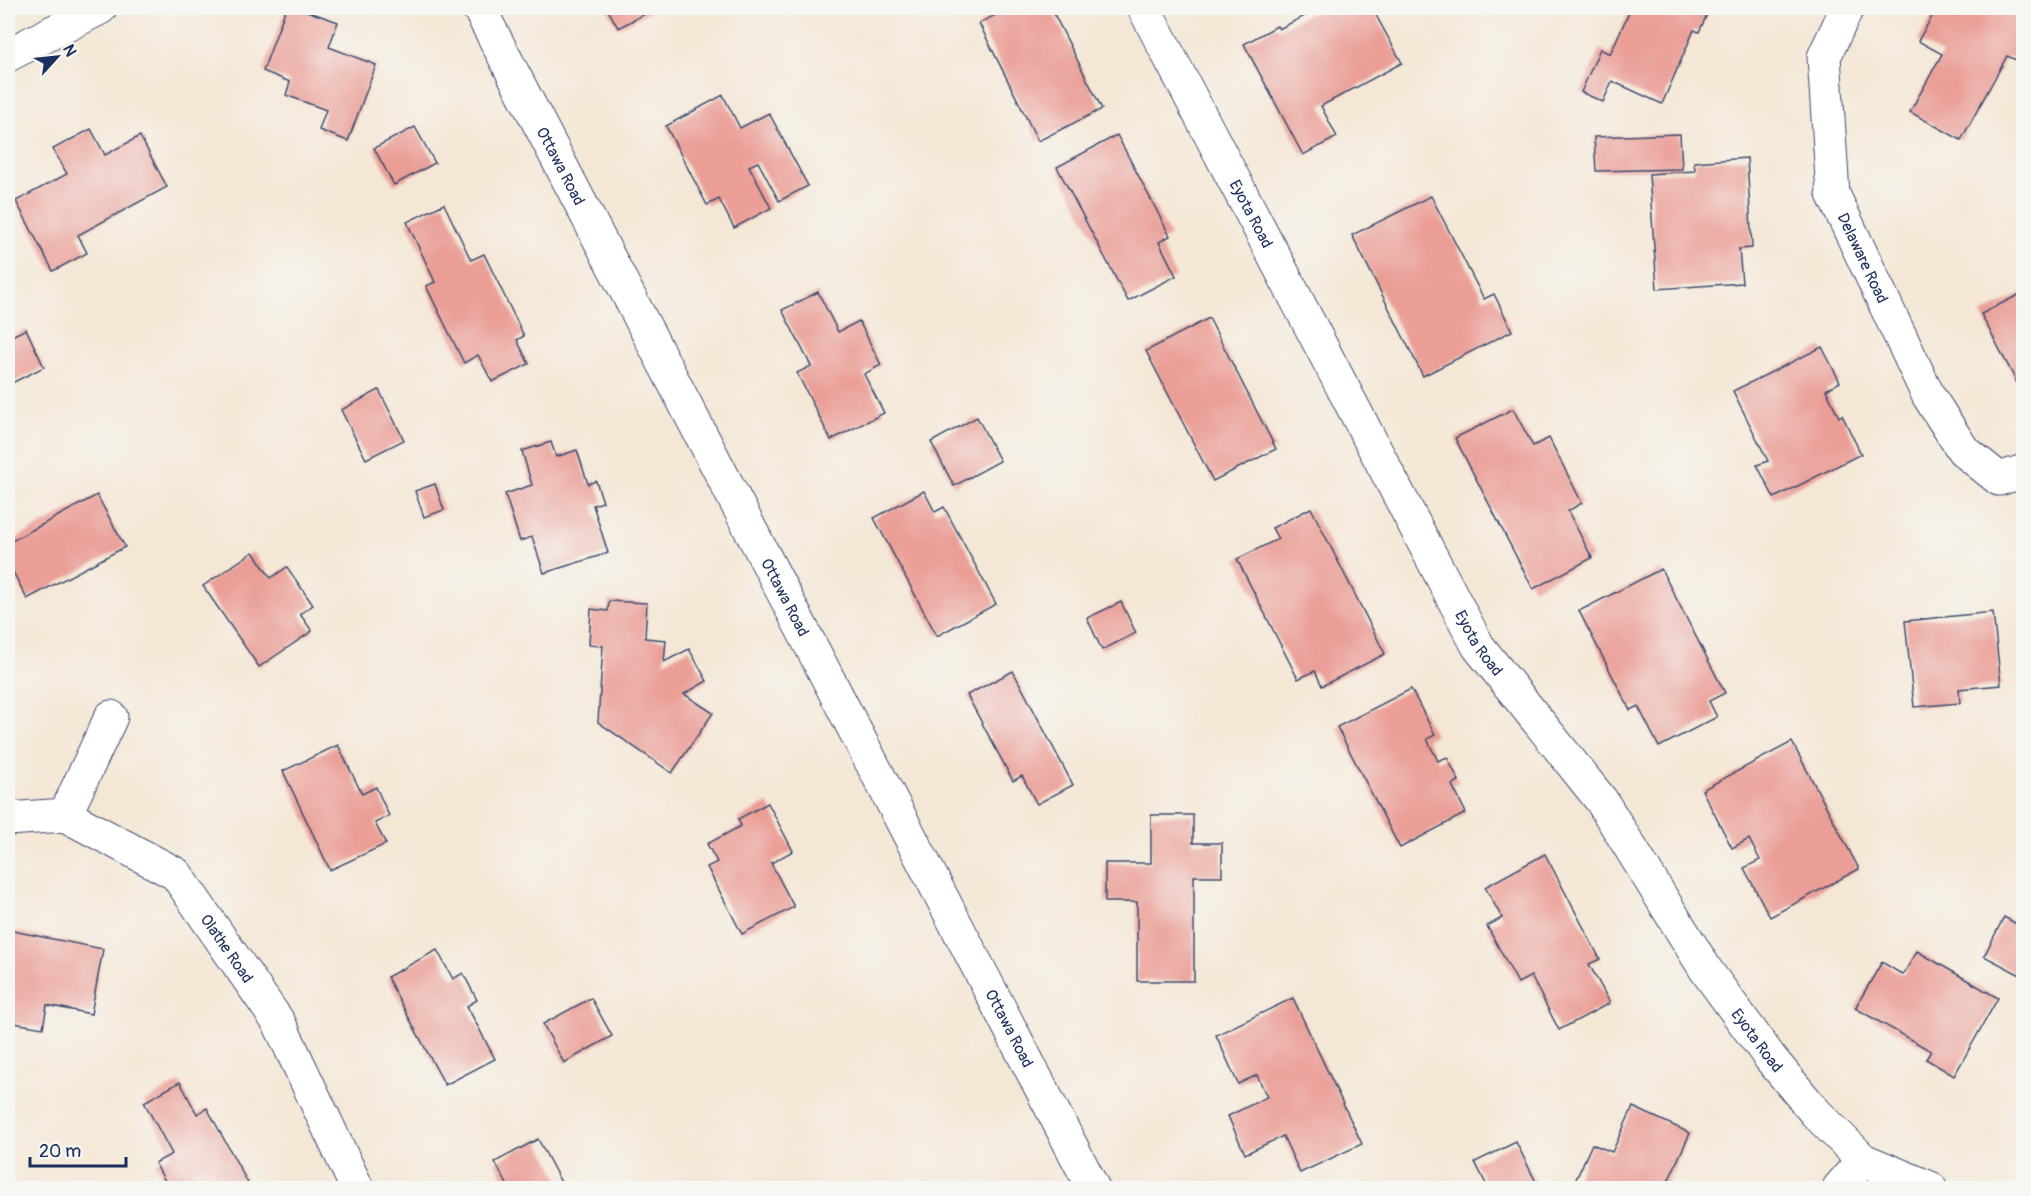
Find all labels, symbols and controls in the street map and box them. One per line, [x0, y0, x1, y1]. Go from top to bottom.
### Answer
north arrow [27, 27, 87, 87]
text: N [58, 41, 81, 60]
street label: Ottawa Road [532, 124, 589, 209]
street label: Eyota Road [1225, 176, 1277, 252]
street label: Delaware Road [1832, 210, 1892, 307]
street label: Ottawa Road [756, 555, 813, 640]
street label: Eyota Road [1450, 607, 1507, 680]
street label: Olathe Road [196, 910, 257, 987]
street label: Ottawa Road [980, 986, 1038, 1071]
street label: Eyota Road [1726, 1005, 1787, 1077]
scale bar [30, 1130, 126, 1168]
text: 20 m [39, 1140, 81, 1163]

